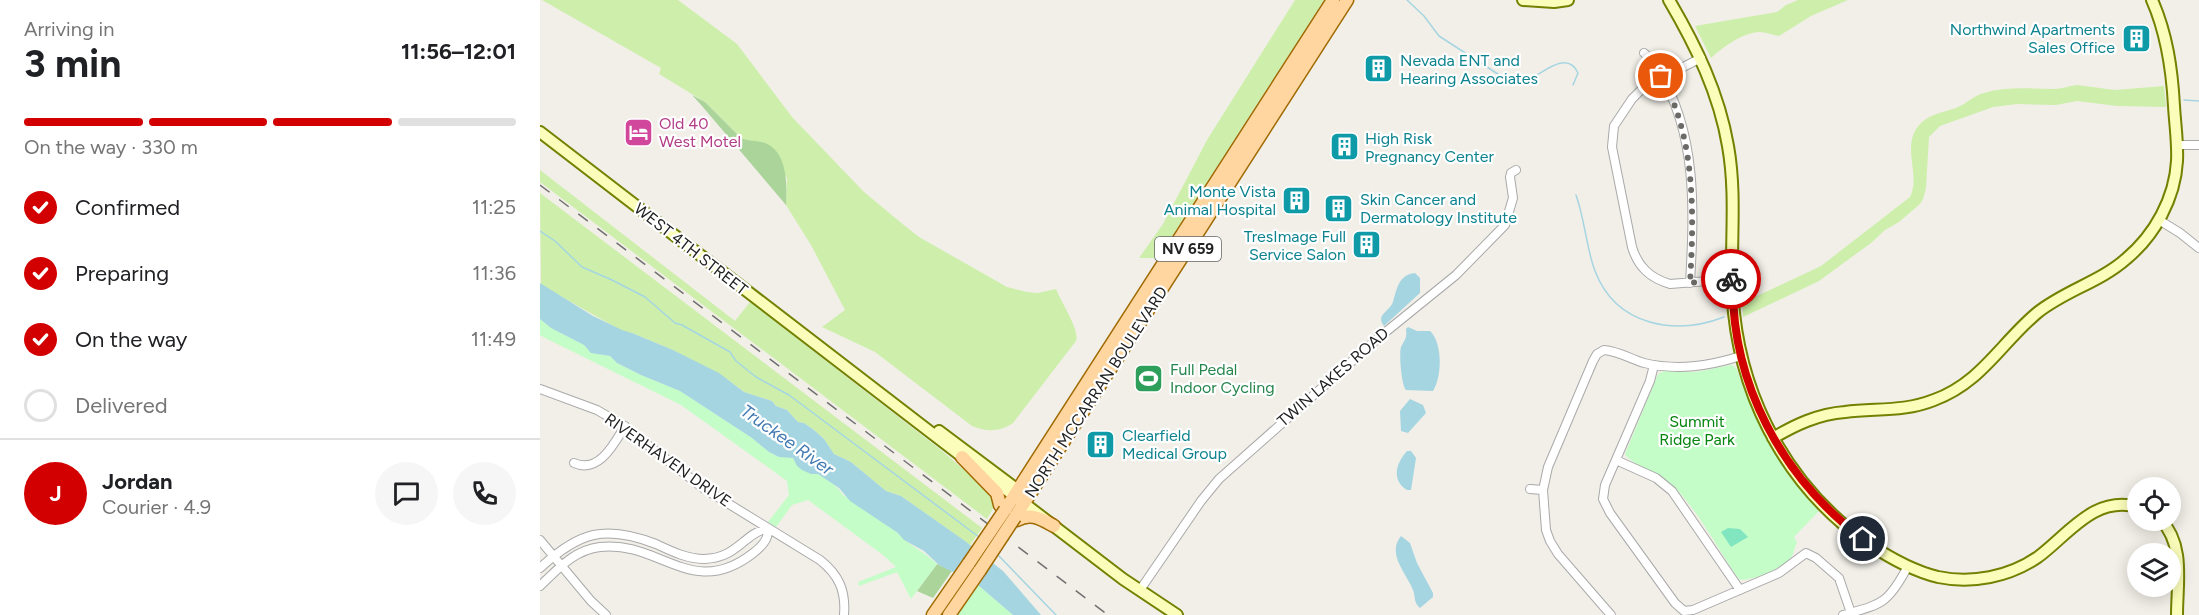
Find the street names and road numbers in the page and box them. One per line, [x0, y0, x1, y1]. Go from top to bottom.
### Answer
street label: WEST 4TH STREET [631, 199, 752, 299]
road number: NV 659 [1155, 237, 1221, 261]
street label: NORTH MCCARRAN BOULEVARD [1021, 283, 1171, 501]
street label: TWIN LAKES ROAD [1273, 323, 1393, 431]
street label: RIVERHAVEN DRIVE [601, 409, 735, 511]

